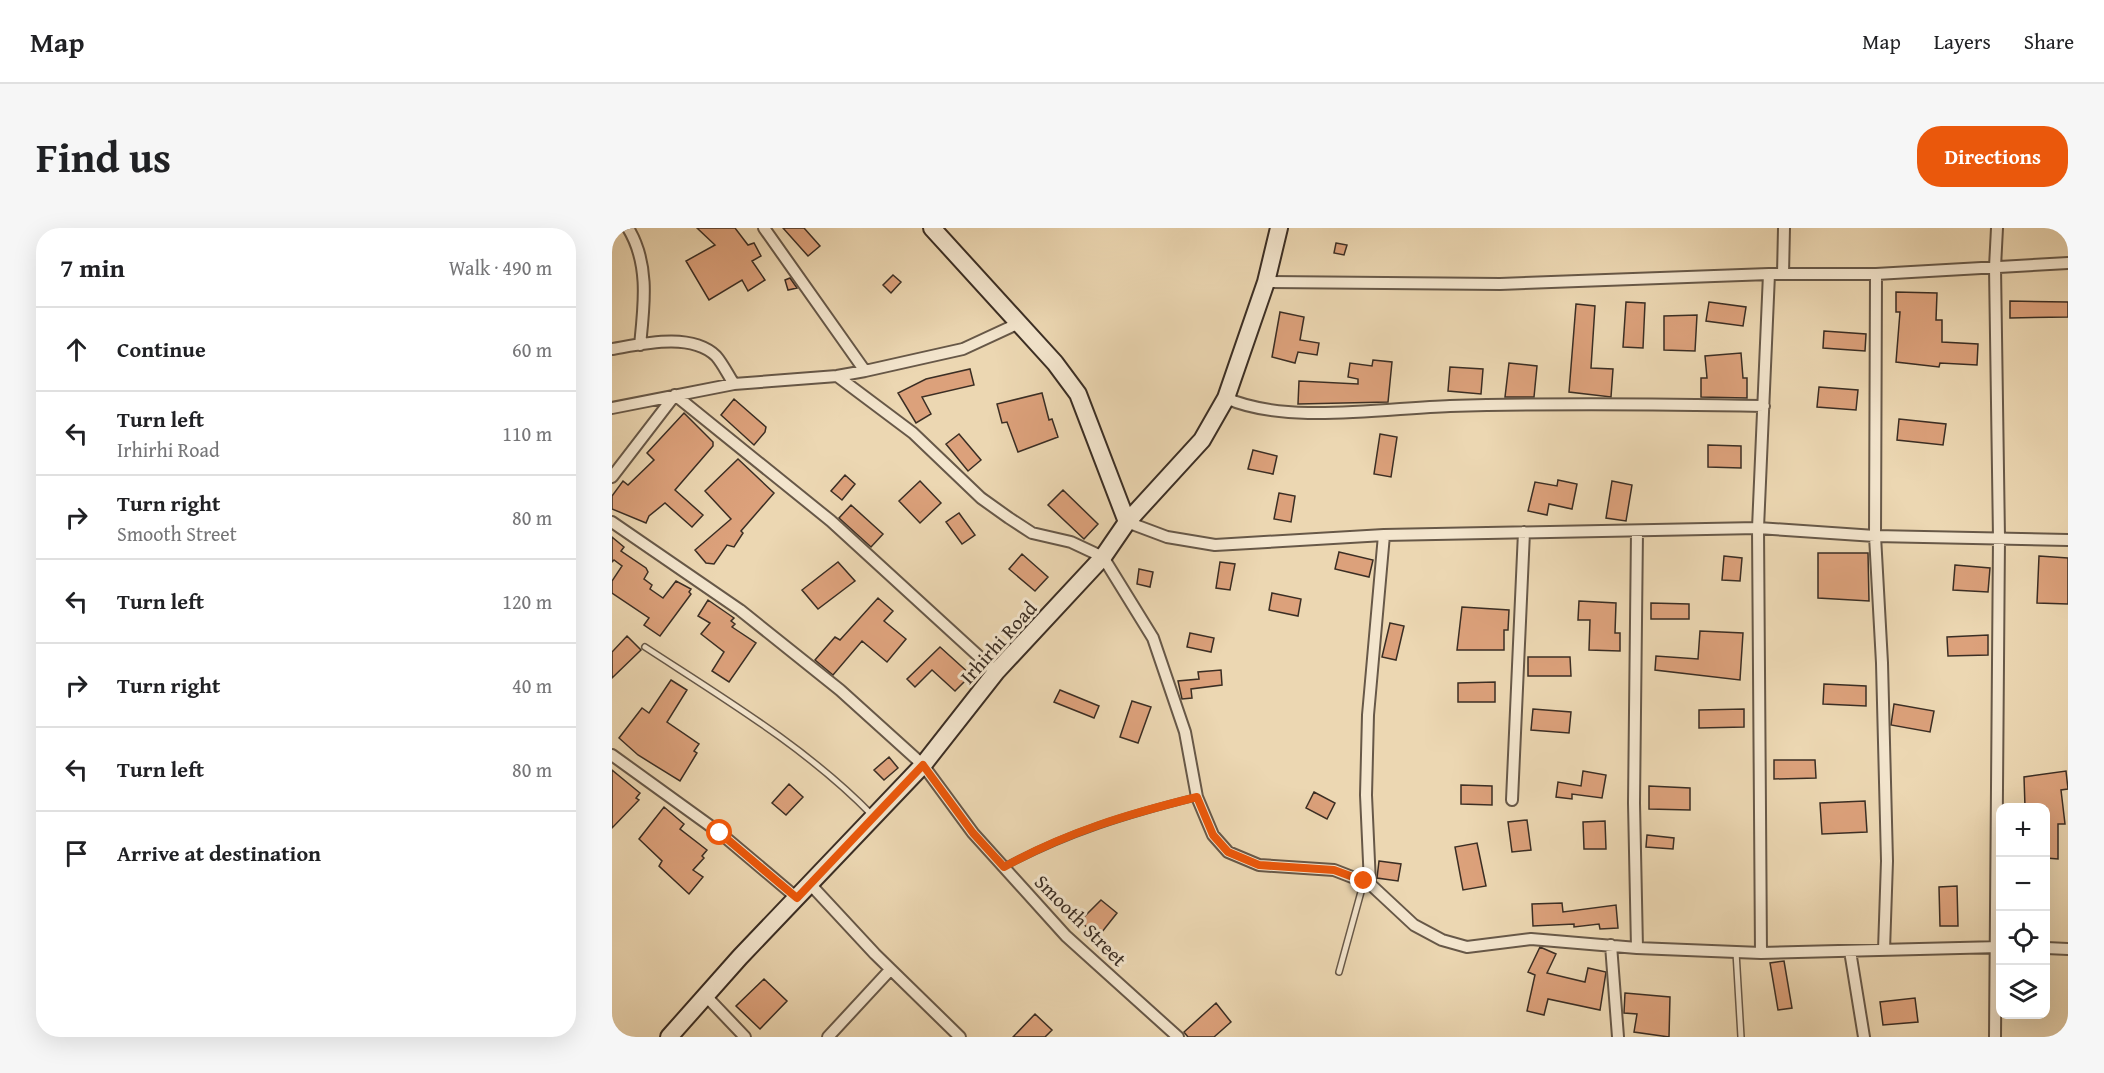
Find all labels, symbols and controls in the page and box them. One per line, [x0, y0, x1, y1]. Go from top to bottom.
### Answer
text: Map [30, 21, 84, 62]
text: Map [1862, 26, 1901, 57]
text: Layers [1934, 26, 1991, 57]
text: Share [2024, 26, 2074, 57]
text: Find us [36, 126, 171, 187]
button: Directions [1917, 126, 2068, 187]
text: 7 min [60, 248, 125, 287]
text: Walk · 490 m [449, 253, 552, 282]
icon: ahead [60, 333, 93, 366]
text: Continue [117, 333, 206, 365]
text: 60 m [512, 335, 552, 364]
text: Turn left [117, 403, 204, 435]
icon: left [60, 417, 93, 450]
text: 110 m [502, 419, 552, 448]
text: Irhirhi Road [117, 435, 220, 464]
text: Turn right [117, 487, 220, 519]
icon: right [60, 501, 93, 534]
text: 80 m [512, 503, 552, 532]
text: Smooth Street [117, 519, 237, 548]
icon: left [60, 585, 93, 618]
text: Turn left [117, 585, 204, 617]
text: 120 m [502, 587, 552, 616]
street label: Irhirhi Road [953, 594, 1043, 690]
icon: right [60, 669, 93, 702]
text: Turn right [117, 669, 220, 701]
text: 40 m [512, 671, 552, 700]
icon: left [60, 753, 93, 786]
text: Turn left [117, 753, 204, 785]
text: 80 m [512, 755, 552, 784]
map controls [1996, 803, 2050, 1019]
button: + [1996, 803, 2050, 857]
route start [706, 819, 732, 845]
icon: arrive [60, 837, 93, 870]
text: Arrive at destination [117, 837, 321, 869]
button: − [1996, 857, 2050, 911]
street label: Smooth Street [1028, 867, 1134, 973]
route end [1350, 867, 1376, 893]
button: locate [1996, 911, 2050, 965]
button: layers [1996, 965, 2050, 1019]

